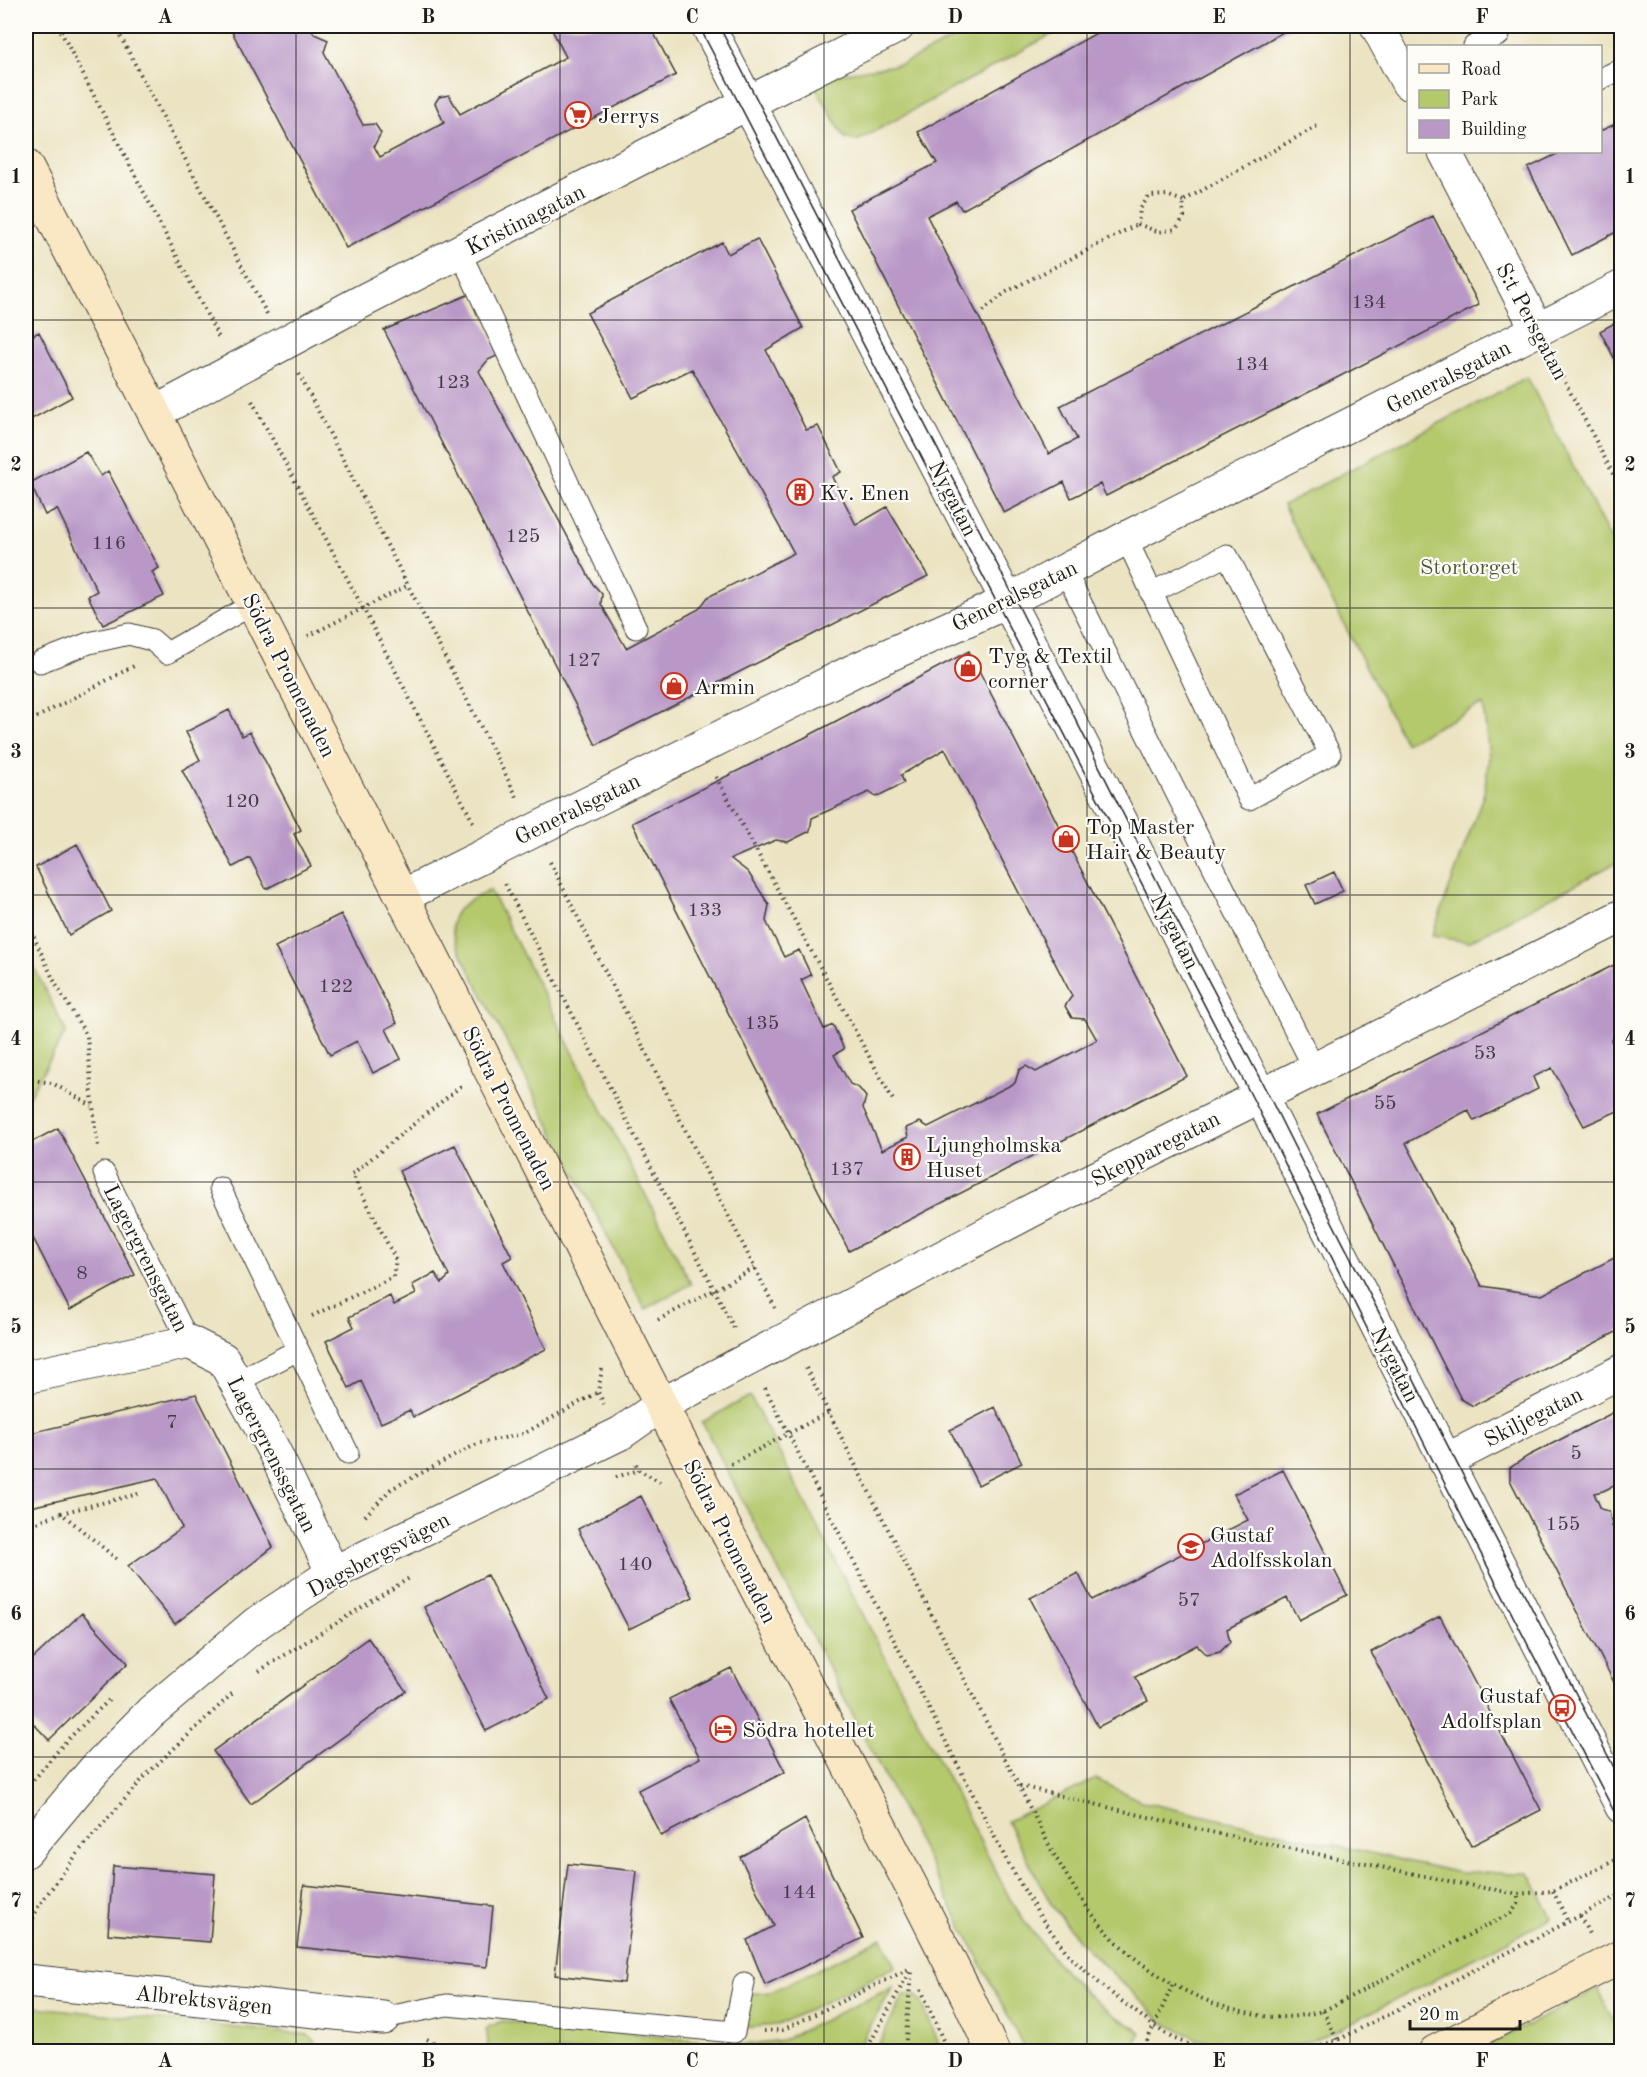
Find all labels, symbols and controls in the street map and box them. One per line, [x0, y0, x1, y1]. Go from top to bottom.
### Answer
text: A [157, 8, 173, 28]
text: B [421, 8, 435, 28]
text: C [685, 8, 699, 28]
text: D [947, 8, 963, 28]
text: E [1212, 8, 1226, 28]
text: F [1475, 8, 1489, 28]
legend [1407, 45, 1602, 153]
text: Road [1461, 61, 1501, 79]
text: Park [1461, 91, 1498, 109]
supermarket icon: Jerrys [563, 100, 593, 130]
place label: Jerrys [598, 106, 659, 128]
text: Building [1461, 121, 1527, 139]
text: 1 [10, 168, 22, 188]
text: 1 [1624, 168, 1636, 188]
street label: Kristinagatan [463, 181, 589, 260]
street label: S:t Persgatan [1491, 260, 1571, 384]
house number: 134 [1352, 293, 1386, 313]
street label: Generalsgatan [1383, 337, 1515, 419]
house number: 134 [1235, 355, 1269, 375]
house number: 123 [436, 373, 470, 393]
text: 2 [10, 456, 22, 476]
text: 2 [1624, 456, 1636, 476]
street label: Nygatan [924, 457, 981, 540]
building icon: Kv. Enen [785, 477, 815, 507]
place label: Kv. Enen [820, 483, 910, 505]
house number: 125 [506, 527, 540, 547]
house number: 116 [92, 534, 126, 554]
street label: Generalsgatan [949, 557, 1081, 637]
park label: Stortorget [1420, 557, 1518, 579]
street label: Södra Promenaden [237, 590, 339, 762]
place label: Tyg & Textil corner [988, 646, 1112, 693]
house number: 127 [567, 651, 601, 671]
shop icon: Tyg & Textil corner [953, 653, 983, 683]
shop icon: Armin [659, 671, 689, 701]
place label: Armin [694, 677, 755, 699]
text: 3 [10, 743, 22, 763]
text: 3 [1624, 743, 1636, 763]
street label: Generalsgatan [512, 770, 644, 850]
house number: 120 [225, 792, 259, 812]
place label: Top Master Hair & Beauty [1086, 817, 1226, 864]
shop icon: Top Master Hair & Beauty [1051, 824, 1081, 854]
street label: Nygatan [1146, 890, 1203, 973]
house number: 133 [688, 901, 722, 921]
house number: 122 [319, 977, 353, 997]
house number: 135 [745, 1014, 779, 1034]
street label: Södra Promenaden [457, 1023, 559, 1195]
text: 4 [10, 1030, 22, 1050]
text: 4 [1624, 1030, 1636, 1050]
house number: 53 [1473, 1044, 1497, 1064]
house number: 55 [1373, 1094, 1397, 1114]
street label: Skepparegatan [1088, 1108, 1224, 1192]
place label: Ljungholmska Huset [926, 1135, 1062, 1182]
building icon: Ljungholmska Huset [892, 1142, 922, 1172]
house number: 137 [830, 1160, 864, 1180]
street label: Lagergrensgatan [99, 1182, 192, 1336]
house number: 8 [76, 1264, 88, 1284]
text: 5 [10, 1317, 22, 1338]
text: 5 [1624, 1317, 1636, 1338]
street label: Nygatan [1366, 1323, 1423, 1406]
street label: Lagergrenssgatan [222, 1373, 320, 1537]
street label: Skiljegatan [1481, 1384, 1587, 1452]
house number: 7 [166, 1413, 178, 1433]
house number: 5 [1570, 1444, 1582, 1464]
street label: Södra Promenaden [678, 1456, 780, 1628]
street label: Dagsbergsvägen [304, 1509, 454, 1602]
house number: 155 [1546, 1515, 1580, 1535]
place label: Gustaf Adolfsskolan [1210, 1525, 1333, 1572]
school or university icon: Gustaf Adolfsskolan [1176, 1532, 1206, 1562]
house number: 140 [618, 1555, 652, 1575]
house number: 57 [1177, 1591, 1201, 1611]
text: 6 [10, 1605, 22, 1625]
text: 6 [1624, 1605, 1636, 1625]
place label: Gustaf Adolfsplan [1440, 1686, 1543, 1733]
bus stop icon: Gustaf Adolfsplan [1547, 1693, 1577, 1723]
hotel icon: Södra hotellet [708, 1714, 738, 1744]
place label: Södra hotellet [742, 1720, 875, 1742]
house number: 144 [782, 1883, 816, 1903]
text: 7 [10, 1892, 22, 1912]
text: 7 [1624, 1892, 1636, 1912]
street label: Albrektsvägen [134, 1983, 274, 2019]
scale bar [1410, 1993, 1520, 2031]
text: 20 m [1419, 2006, 1459, 2024]
text: A [157, 2052, 173, 2072]
text: B [421, 2052, 435, 2072]
text: C [685, 2052, 699, 2072]
text: D [947, 2052, 963, 2072]
text: E [1212, 2052, 1226, 2072]
text: F [1475, 2052, 1489, 2072]

